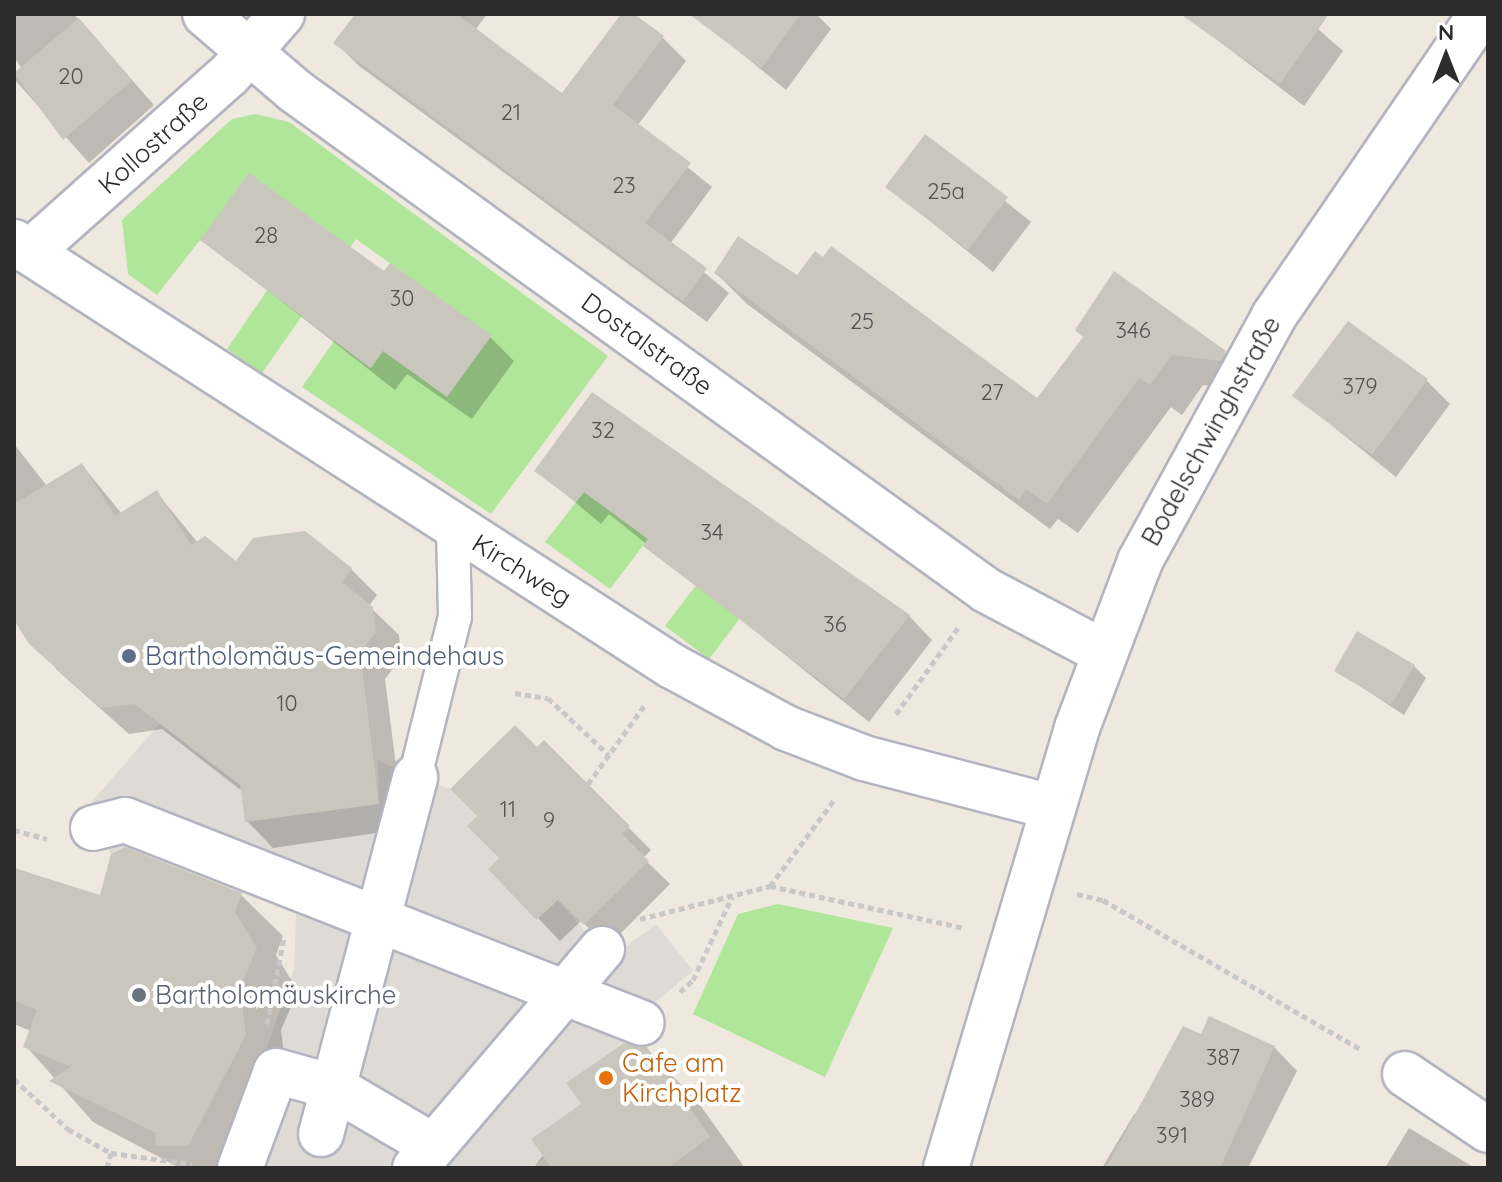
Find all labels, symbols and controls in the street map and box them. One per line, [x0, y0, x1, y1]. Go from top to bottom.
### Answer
north arrow [1406, 16, 1486, 96]
text: N [1438, 18, 1454, 46]
house number: 20 [58, 64, 84, 90]
street label: Kollostraße [92, 86, 214, 200]
house number: 21 [501, 100, 521, 126]
house number: 23 [612, 173, 636, 199]
house number: 25a [927, 179, 965, 205]
house number: 28 [254, 223, 278, 249]
house number: 30 [390, 286, 414, 312]
street label: Dostalstraße [575, 286, 719, 402]
house number: 25 [850, 309, 874, 335]
street label: Bodelschwinghstraße [1135, 311, 1287, 551]
house number: 346 [1116, 318, 1150, 344]
house number: 379 [1342, 374, 1378, 400]
house number: 27 [980, 380, 1004, 406]
house number: 32 [591, 418, 615, 444]
house number: 34 [700, 520, 724, 546]
street label: Kirchweg [467, 527, 577, 613]
house number: 36 [823, 612, 847, 638]
place label: Bartholomäus-Gemeindehaus [145, 640, 504, 672]
marker: Bartholomäus-Gemeindehaus [120, 647, 138, 665]
house number: 10 [276, 691, 298, 717]
house number: 11 [500, 797, 516, 823]
house number: 9 [543, 808, 555, 834]
place label: Bartholomäuskirche [155, 979, 396, 1011]
marker: Bartholomäuskirche [130, 986, 148, 1004]
house number: 387 [1206, 1045, 1240, 1071]
place label: Cafe am Kirchplatz [622, 1047, 742, 1108]
marker: Cafe am Kirchplatz [597, 1069, 615, 1087]
house number: 389 [1179, 1087, 1215, 1113]
house number: 391 [1156, 1123, 1188, 1149]

